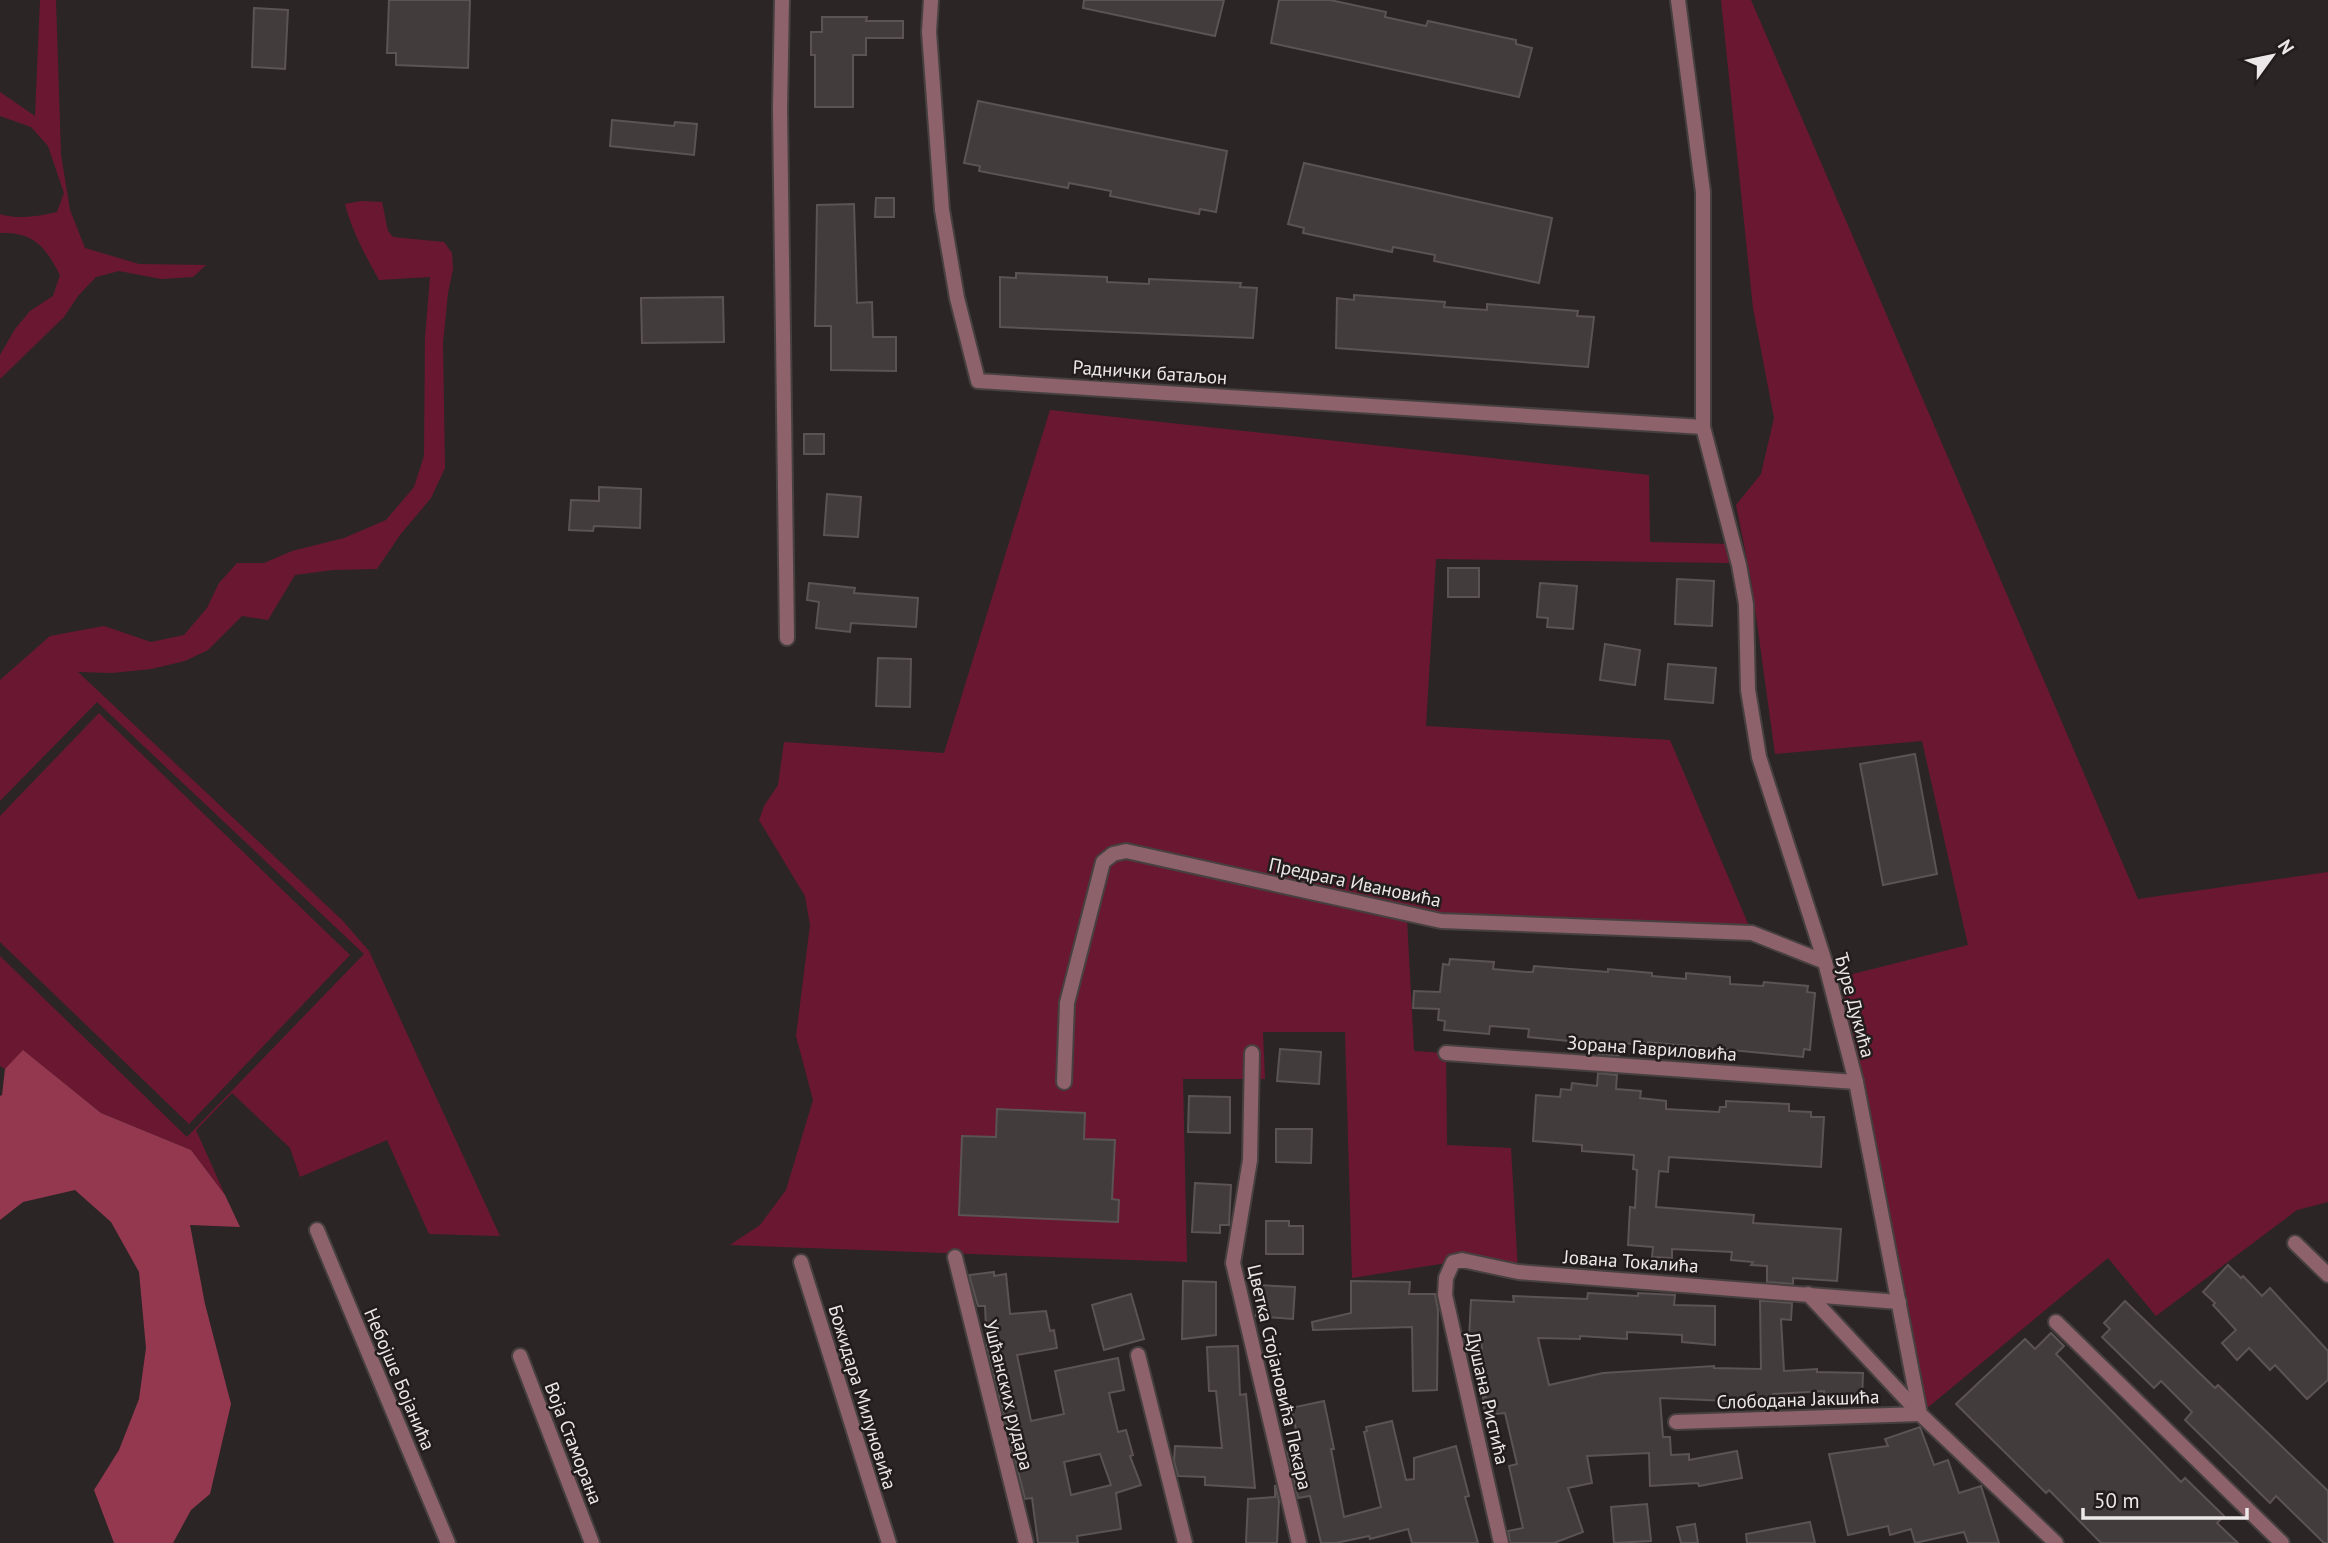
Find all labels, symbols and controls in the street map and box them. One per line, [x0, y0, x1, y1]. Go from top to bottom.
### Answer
north arrow [2237, 21, 2307, 91]
text: N [2273, 35, 2300, 59]
street label: Раднички батаљон [1072, 355, 1228, 389]
street label: Предрага Ивановића [1267, 852, 1443, 912]
street label: Ђуре Дукића [1829, 950, 1881, 1060]
street label: Зорана Гавриловића [1566, 1030, 1738, 1066]
street label: Јована Токалића [1562, 1244, 1699, 1278]
street label: Цветка Стојановића Пекара [1242, 1262, 1318, 1492]
street label: Божидара Милуновића [823, 1302, 903, 1492]
street label: Небојше Бојанића [359, 1304, 441, 1454]
street label: Ушћанских рудара [979, 1317, 1039, 1473]
street label: Душана Ристића [1461, 1329, 1515, 1467]
street label: Воја Стаморана [540, 1378, 608, 1508]
street label: Слободана Јакшића [1716, 1384, 1880, 1414]
scale bar [2083, 1476, 2248, 1520]
text: 50 m [2094, 1487, 2140, 1514]

